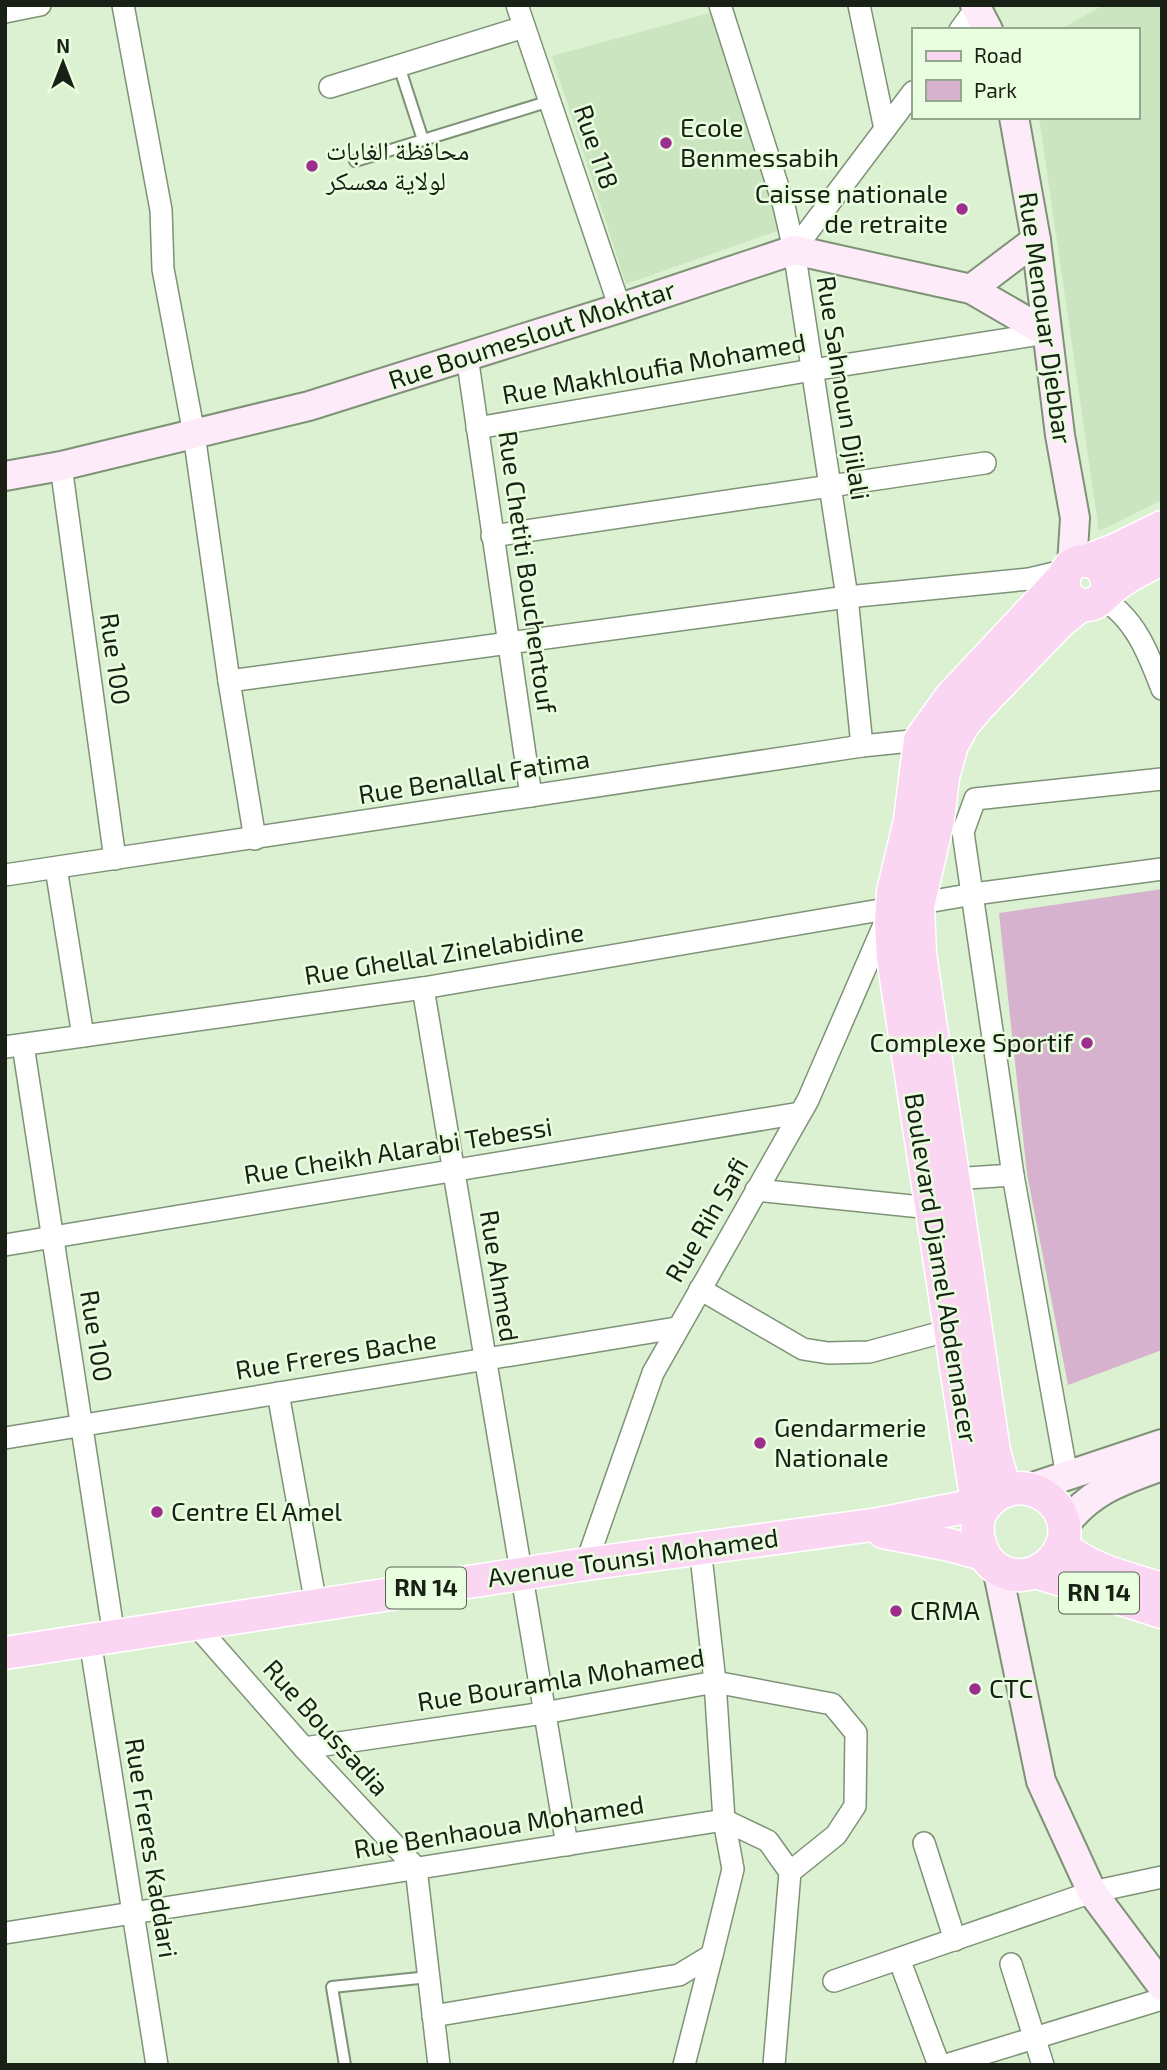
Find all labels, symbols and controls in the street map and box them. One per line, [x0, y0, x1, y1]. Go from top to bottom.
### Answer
north arrow [28, 28, 98, 98]
legend [912, 28, 1139, 119]
text: N [56, 34, 70, 57]
text: Road [974, 42, 1022, 67]
text: Park [974, 77, 1017, 102]
street label: Rue 118 [569, 100, 626, 193]
place label: Ecole Benmessabih [680, 111, 839, 172]
place label: محافظة الغابات لولاية معسكر [325, 134, 469, 196]
marker: Ecole Benmessabih [658, 135, 674, 151]
marker: محافظة الغابات لولاية معسكر [304, 158, 320, 174]
place label: Caisse nationale de retraite [755, 177, 948, 238]
street label: Rue Menouar Djebbar [1013, 190, 1080, 446]
marker: Caisse nationale de retraite [954, 201, 970, 217]
street label: Rue Boumeslout Mokhtar [384, 273, 679, 395]
street label: Rue Sahnoun Djilali [811, 273, 878, 502]
street label: Rue Makhloufia Mohamed [499, 326, 808, 410]
street label: Rue Chetiti Bouchentouf [493, 429, 564, 716]
street label: Rue 100 [95, 611, 138, 707]
street label: Rue Benallal Fatima [356, 742, 592, 809]
street label: Rue Ghellal Zinelabidine [302, 915, 586, 990]
place label: Complexe Sportif [870, 1026, 1074, 1057]
marker: Complexe Sportif [1079, 1035, 1095, 1051]
street label: Boulevard Djamel Abdennacer [899, 1090, 986, 1445]
street label: Rue Cheikh Alarabi Tebessi [241, 1110, 554, 1189]
street label: Rue Rih Safi [658, 1151, 754, 1287]
street label: Rue Ahmed [475, 1208, 526, 1344]
street label: Rue 100 [75, 1288, 120, 1384]
street label: Rue Freres Bache [233, 1322, 439, 1385]
place label: Gendarmerie Nationale [774, 1411, 927, 1472]
marker: Gendarmerie Nationale [752, 1435, 768, 1451]
place label: Centre El Amel [171, 1495, 342, 1526]
marker: Centre El Amel [149, 1504, 165, 1520]
street label: Avenue Tounsi Mohamed [485, 1521, 780, 1592]
road number: RN 14 [386, 1568, 466, 1608]
road number: RN 14 [1059, 1573, 1139, 1614]
place label: CRMA [910, 1594, 980, 1625]
marker: CRMA [888, 1603, 904, 1619]
street label: Rue Bouramla Mohamed [415, 1641, 707, 1717]
street label: Rue Boussadia [258, 1652, 396, 1802]
place label: CTC [989, 1672, 1033, 1703]
marker: CTC [967, 1681, 983, 1697]
street label: Rue Freres Kaddari [120, 1736, 185, 1960]
street label: Rue Benhaoua Mohamed [351, 1787, 646, 1864]

